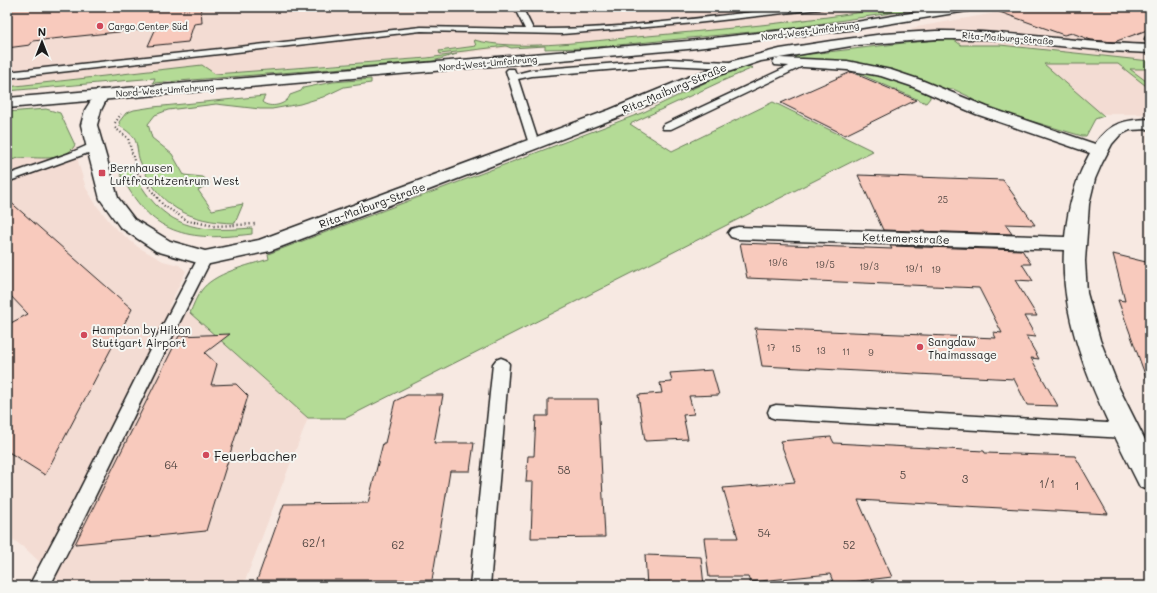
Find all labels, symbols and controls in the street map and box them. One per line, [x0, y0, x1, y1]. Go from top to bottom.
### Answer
street label: Nord-West-Umfahrung [760, 20, 860, 42]
marker: Cargo Center Süd [95, 21, 105, 31]
place label: Cargo Center Süd [108, 21, 188, 32]
north arrow [22, 22, 62, 62]
text: N [38, 24, 46, 39]
street label: Rita-Maiburg-Straße [962, 29, 1054, 47]
street label: Nord-West-Umfahrung [438, 53, 538, 73]
street label: Rita-Maiburg-Straße [619, 59, 729, 117]
street label: Nord-West-Umfahrung [115, 81, 215, 99]
place label: Bernhausen Luftfrachtzentrum West [110, 160, 240, 188]
marker: Bernhausen Luftfrachtzentrum West [97, 168, 107, 178]
street label: Rita-Maiburg-Straße [317, 179, 428, 231]
house number: 25 [938, 194, 948, 205]
street label: Kettemerstraße [862, 229, 950, 247]
house number: 19/6 [768, 257, 788, 268]
house number: 19/5 [815, 259, 835, 270]
house number: 19/3 [859, 261, 879, 272]
house number: 19/1 [905, 263, 923, 274]
house number: 19 [931, 264, 941, 275]
place label: Hampton by Hilton Stuttgart Airport [92, 322, 191, 350]
marker: Hampton by Hilton Stuttgart Airport [79, 330, 89, 340]
place label: Sangdaw Thaimassage [928, 334, 997, 362]
house number: 17 [766, 342, 776, 353]
marker: Sangdaw Thaimassage [915, 342, 925, 352]
house number: 15 [791, 343, 801, 354]
house number: 13 [816, 345, 826, 356]
house number: 11 [842, 346, 850, 357]
house number: 9 [868, 347, 874, 358]
place label: Feuerbacher [214, 447, 297, 464]
marker: Feuerbacher [201, 450, 211, 460]
house number: 64 [164, 457, 178, 472]
house number: 58 [557, 462, 571, 477]
house number: 5 [900, 467, 906, 482]
house number: 3 [962, 471, 969, 486]
house number: 1/1 [1039, 476, 1055, 491]
house number: 1 [1075, 478, 1079, 493]
house number: 54 [758, 525, 771, 540]
house number: 62/1 [302, 535, 326, 550]
house number: 62 [392, 537, 404, 552]
house number: 52 [843, 537, 855, 552]

